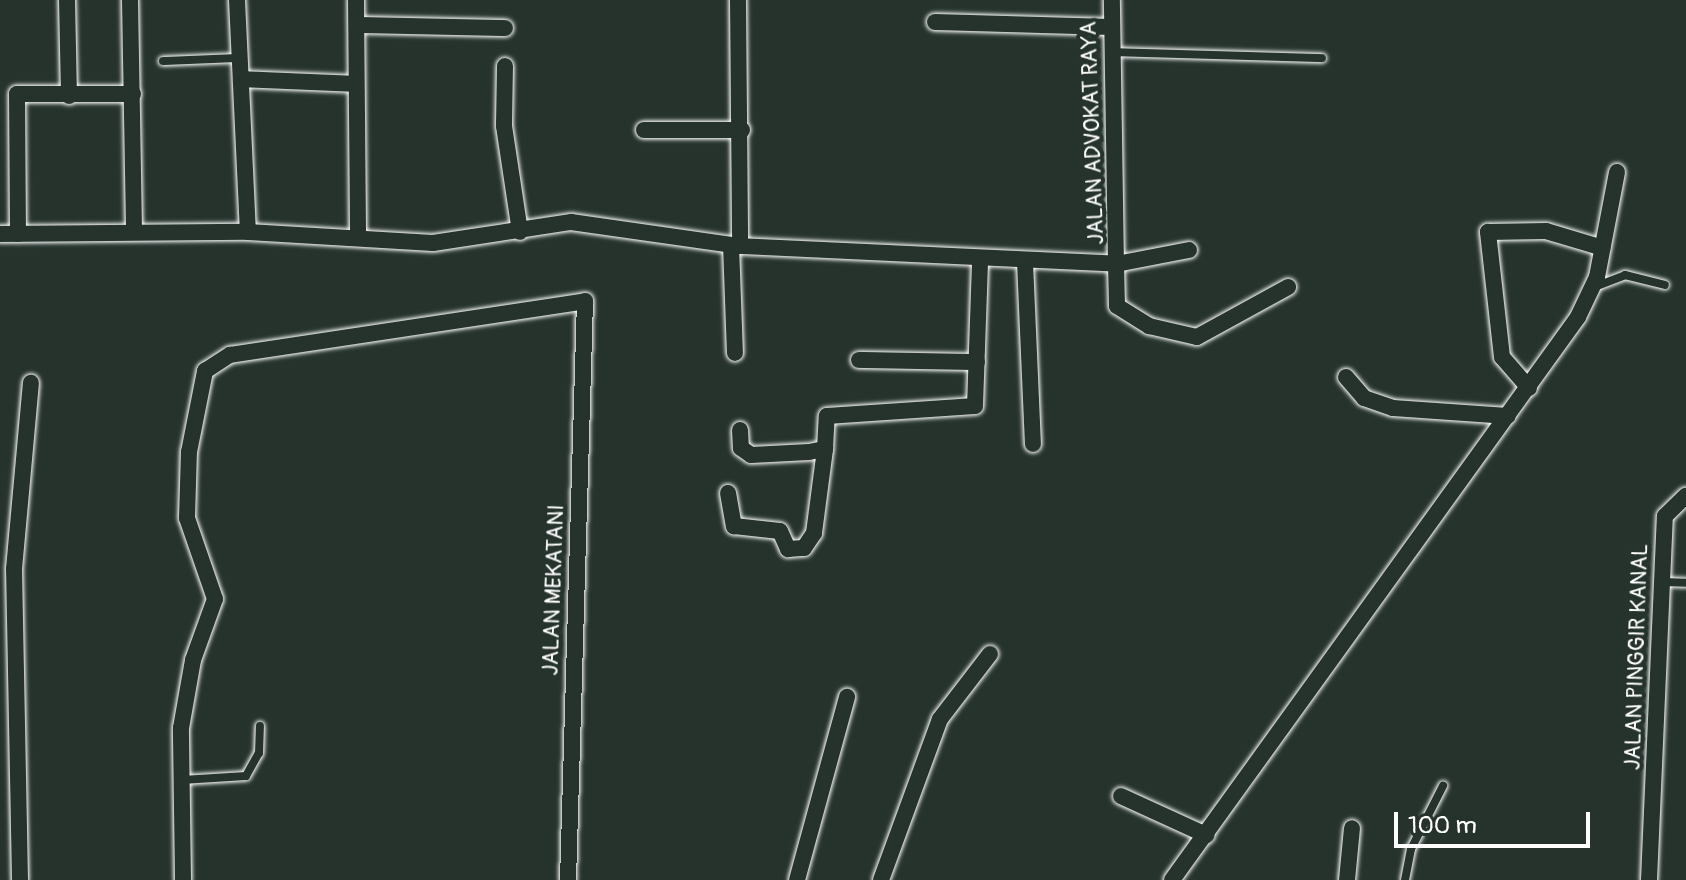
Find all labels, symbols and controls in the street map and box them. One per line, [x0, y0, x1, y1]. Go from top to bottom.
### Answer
street label: JALAN ADVOKAT RAYA [1076, 21, 1110, 245]
street label: JALAN MEKATANI [538, 504, 570, 676]
street label: JALAN PINGGIR KANAL [1620, 543, 1654, 771]
scale bar [1398, 796, 1594, 846]
text: 100 m [1408, 811, 1477, 840]

